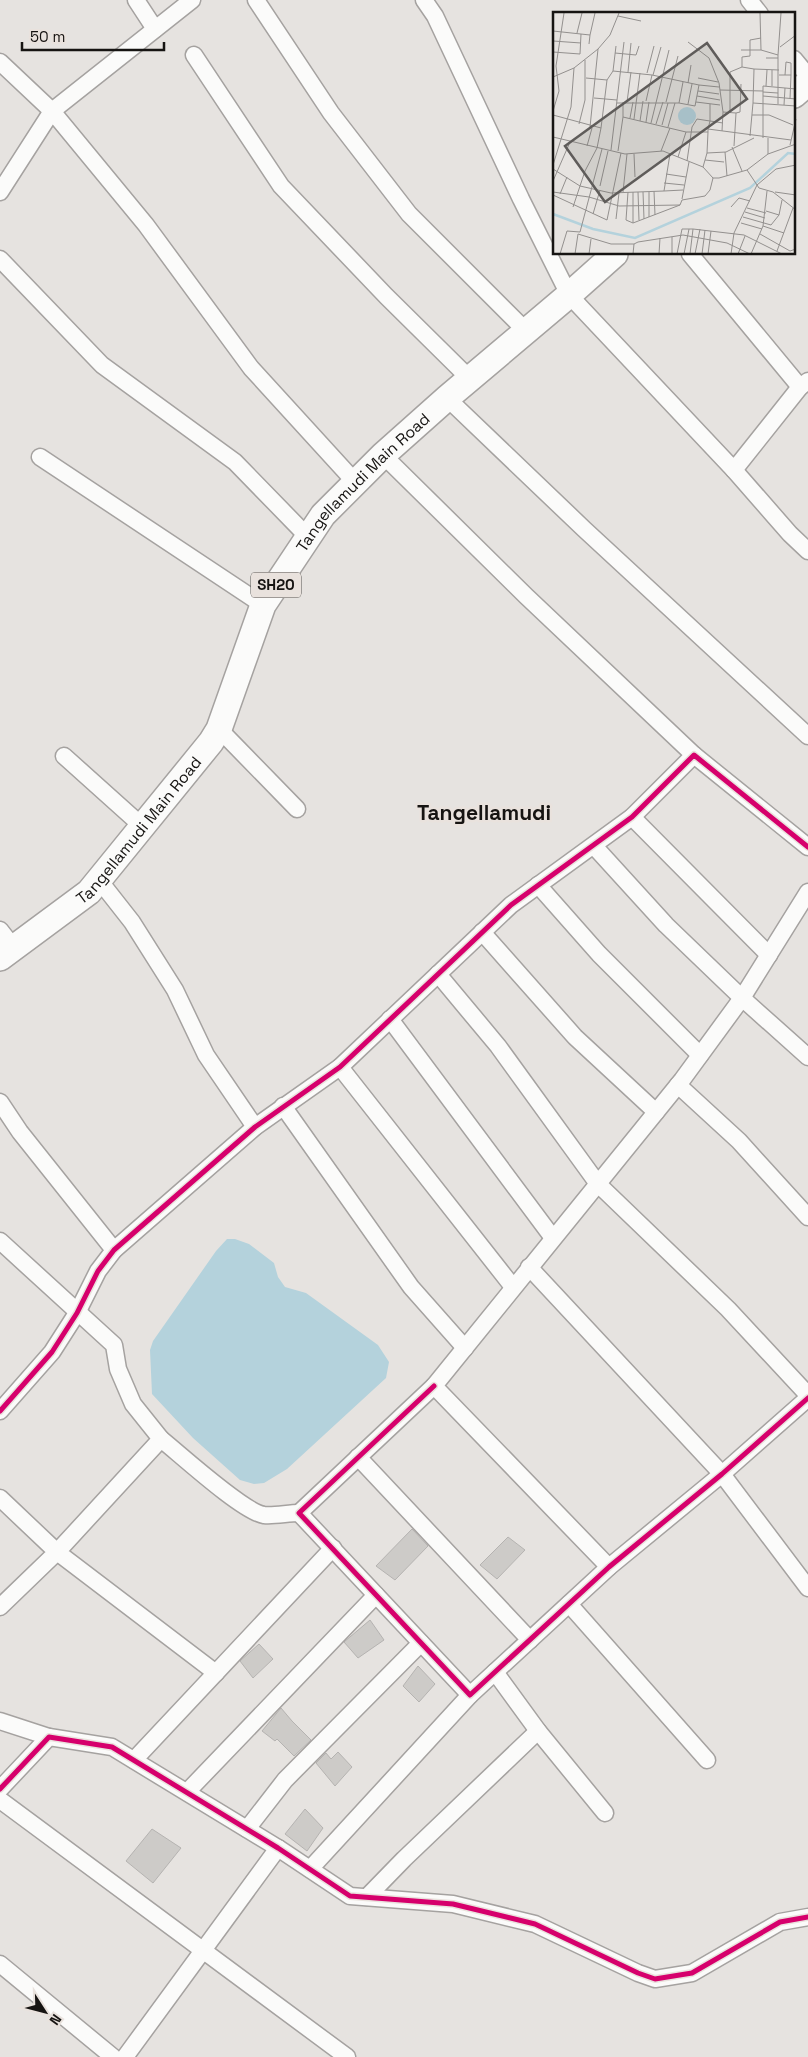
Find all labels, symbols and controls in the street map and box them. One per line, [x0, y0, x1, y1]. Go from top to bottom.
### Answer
inset map [553, 12, 796, 255]
scale bar [22, 20, 165, 52]
text: 50 m [30, 27, 65, 46]
street label: Tangellamudi Main Road [291, 408, 434, 556]
road number: SH20 [251, 572, 301, 598]
street label: Tangellamudi Main Road [72, 752, 206, 909]
district label: Tangellamudi [417, 799, 551, 826]
north arrow [20, 1987, 70, 2037]
text: N [45, 2011, 66, 2029]

